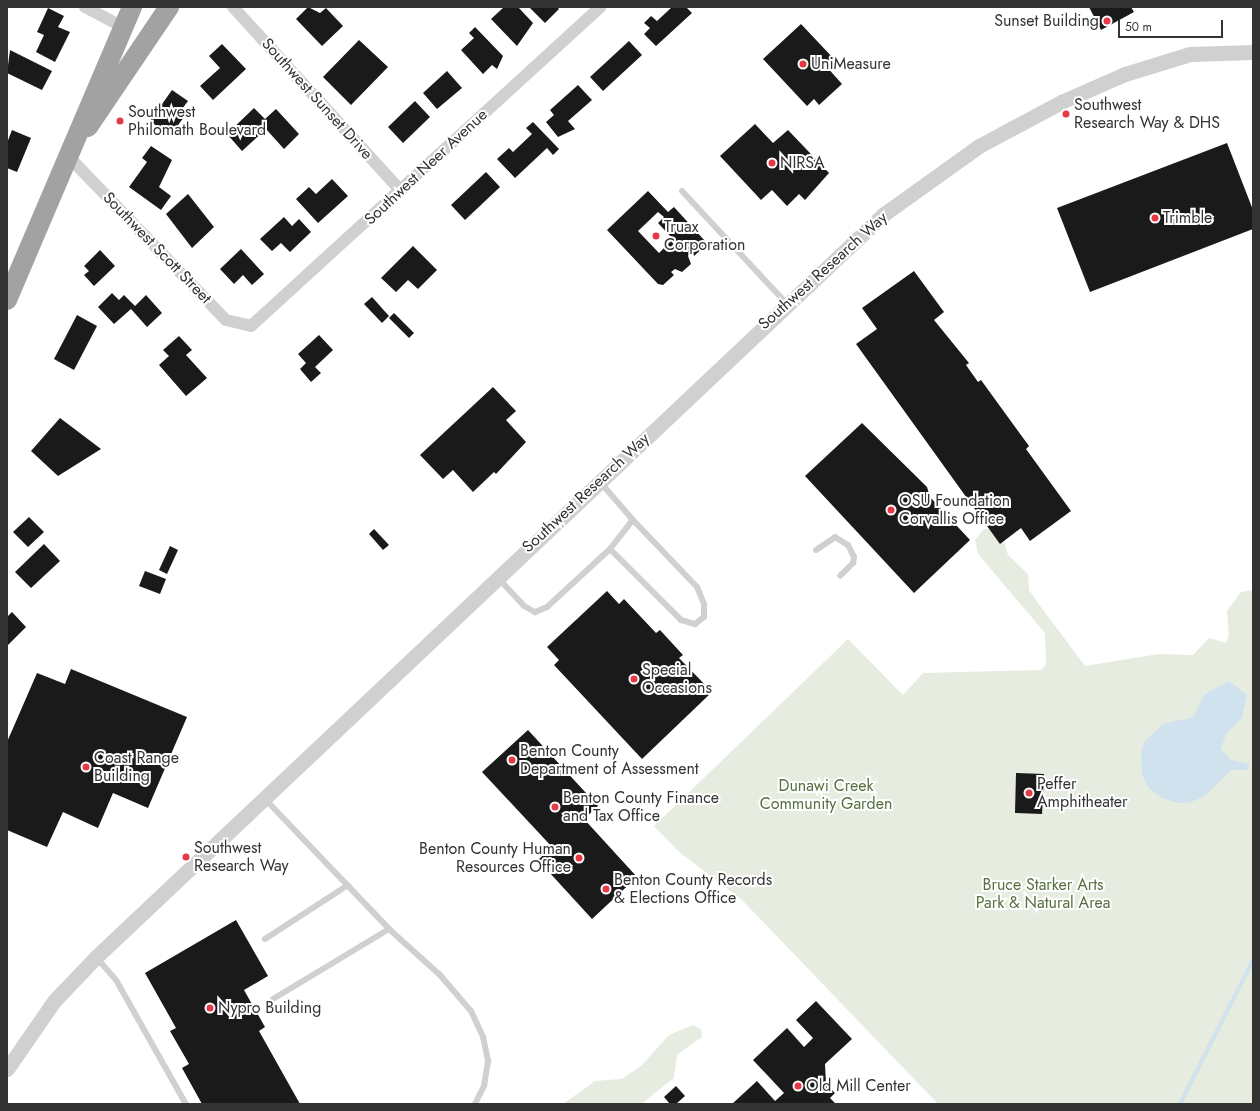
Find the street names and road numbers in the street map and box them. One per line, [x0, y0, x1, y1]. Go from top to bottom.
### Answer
street label: Southwest Sunset Drive [258, 34, 376, 164]
street label: Southwest Neer Avenue [361, 105, 491, 229]
street label: Southwest Scott Street [99, 188, 215, 308]
street label: Southwest Research Way [755, 208, 891, 334]
street label: Southwest Research Way [519, 429, 653, 557]

